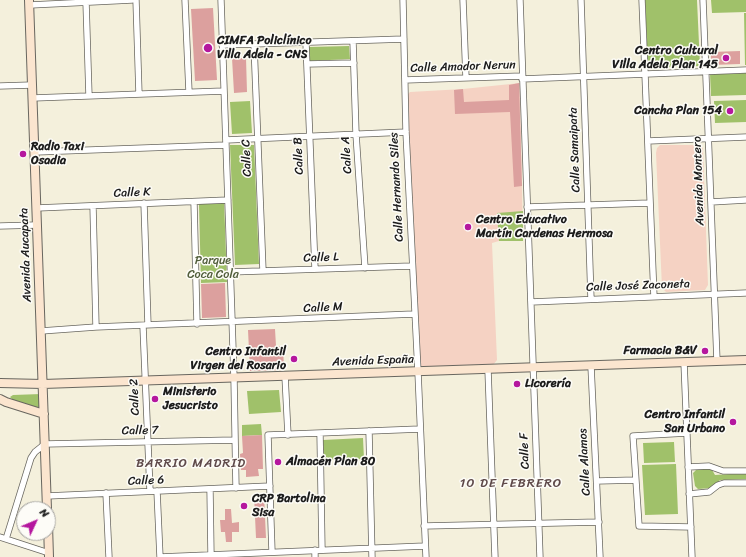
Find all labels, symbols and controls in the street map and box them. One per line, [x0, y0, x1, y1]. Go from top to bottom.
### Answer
place label: CIMFA Policlínico Villa Adela - CNS [217, 34, 312, 62]
marker: CIMFA Policlínico Villa Adela - CNS [202, 42, 214, 54]
place label: Centro Cultural Villa Adela Plan 145 [612, 44, 718, 72]
marker: Centro Cultural Villa Adela Plan 145 [721, 53, 731, 63]
street label: Calle Amador Nerun [410, 58, 516, 76]
place label: Cancha Plan 154 [634, 104, 722, 118]
marker: Cancha Plan 154 [725, 106, 735, 116]
street label: Calle Samaipata [566, 107, 584, 193]
street label: Calle Hernando Siles [387, 132, 407, 242]
street label: Calle A [339, 136, 355, 174]
street label: Avenida Montero [690, 136, 708, 226]
street label: Calle B [291, 137, 307, 175]
street label: Calle C [239, 139, 255, 177]
place label: Radio Taxi Osadia [31, 140, 84, 168]
marker: Radio Taxi Osadia [18, 149, 28, 159]
street label: Calle K [113, 185, 151, 201]
street label: Avenida Aucapata [17, 208, 35, 302]
place label: Centro Educativo Martín Cardenas Hermosa [476, 213, 613, 241]
marker: Centro Educativo Martín Cardenas Hermosa [463, 222, 473, 232]
street label: Calle L [303, 250, 339, 266]
park label: Parque Coca Cola [187, 254, 239, 282]
street label: Calle José Zaconeta [586, 277, 690, 295]
street label: Calle M [303, 300, 343, 316]
place label: Farmacia B&V [624, 344, 697, 358]
place label: Centro Infantil Virgen del Rosario [190, 345, 286, 373]
marker: Farmacia B&V [700, 346, 710, 356]
street label: Avenida España [332, 352, 414, 370]
marker: Centro Infantil Virgen del Rosario [289, 354, 299, 364]
place label: Licorería [525, 377, 571, 391]
street label: Calle 2 [127, 378, 143, 416]
marker: Licorería [512, 379, 522, 389]
place label: Ministerio Jesucristo [163, 385, 218, 413]
marker: Ministerio Jesucristo [150, 394, 160, 404]
place label: Centro Infantil San Urbano [645, 408, 725, 436]
marker: Centro Infantil San Urbano [728, 417, 738, 427]
street label: Calle 7 [122, 423, 158, 439]
street label: Calle Alamos [576, 428, 594, 496]
street label: Calle F [517, 433, 533, 469]
place label: Almacén Plan 80 [286, 455, 375, 469]
district label: BARRIO MADRID [137, 456, 245, 472]
marker: Almacén Plan 80 [273, 457, 283, 467]
street label: Calle 6 [128, 473, 164, 489]
district label: 10 DE FEBRERO [460, 476, 562, 492]
place label: CRP Bartolina Sisa [252, 492, 326, 520]
north arrow [16, 501, 56, 541]
marker: CRP Bartolina Sisa [239, 501, 249, 511]
text: N [35, 504, 54, 522]

